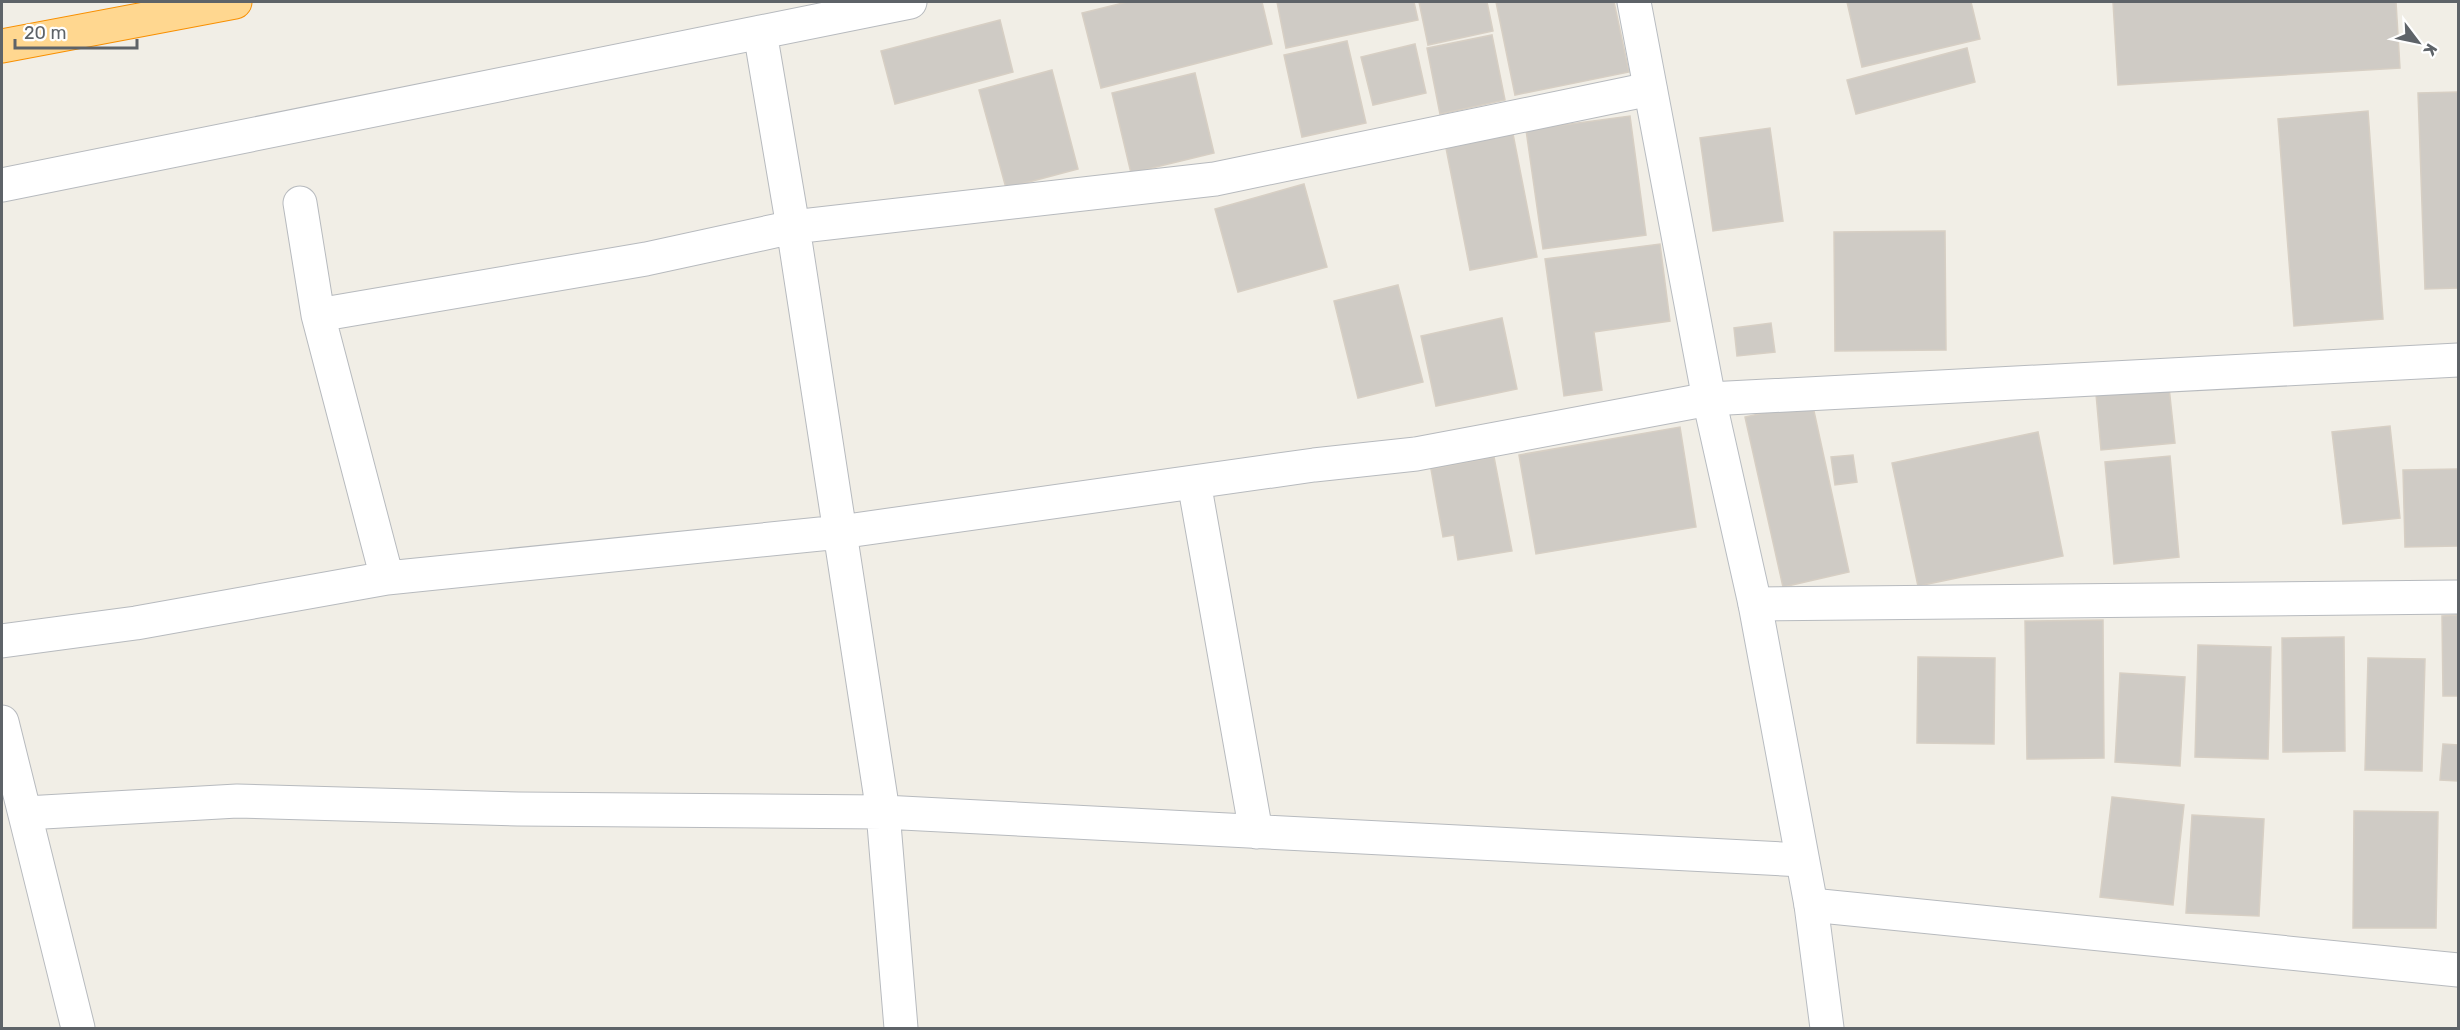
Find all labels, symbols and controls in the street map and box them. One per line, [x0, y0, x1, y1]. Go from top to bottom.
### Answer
scale bar [15, 12, 136, 50]
north arrow [2388, 12, 2448, 72]
text: 20 m [24, 22, 66, 44]
text: K [2419, 40, 2441, 60]

